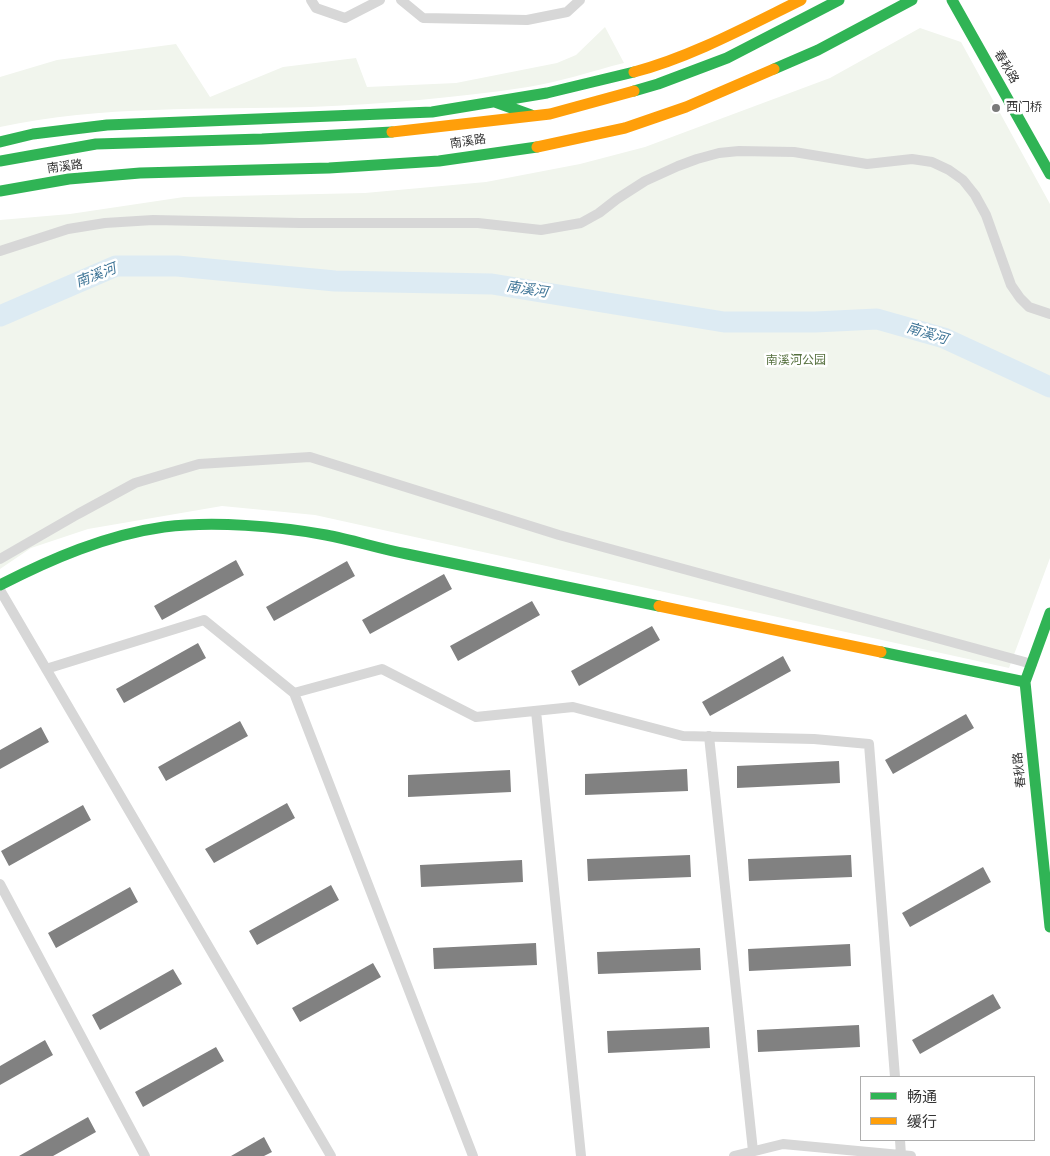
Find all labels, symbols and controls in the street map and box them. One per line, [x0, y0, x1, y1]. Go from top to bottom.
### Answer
street label: 春秋路 [991, 48, 1021, 86]
place label: 西门桥 [1006, 101, 1042, 115]
marker: 西门桥 [990, 102, 1002, 114]
street label: 南溪路 [449, 132, 487, 152]
street label: 南溪路 [46, 158, 84, 176]
water label: 南溪河 [73, 261, 119, 291]
water label: 南溪河 [505, 278, 549, 302]
water label: 南溪河 [904, 320, 950, 348]
park label: 南溪河公园 [766, 354, 826, 368]
street label: 春秋路 [1011, 751, 1029, 789]
legend [860, 1076, 1035, 1141]
text: 畅通 [907, 1086, 937, 1107]
text: 缓行 [907, 1111, 937, 1132]

